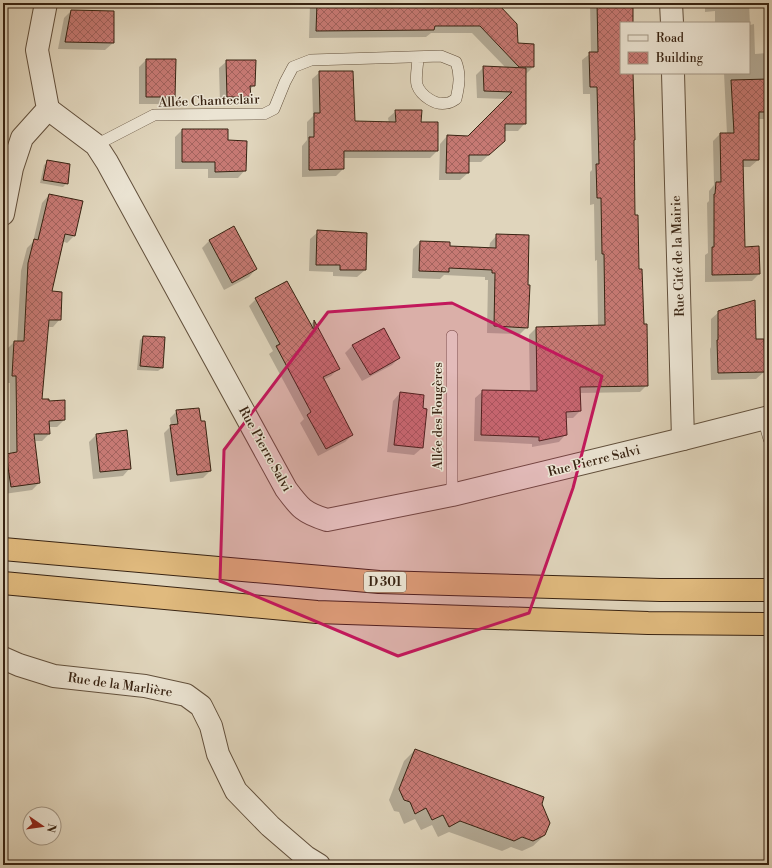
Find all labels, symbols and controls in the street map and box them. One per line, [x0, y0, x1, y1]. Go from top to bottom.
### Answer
legend [620, 22, 750, 74]
text: Road [656, 31, 684, 46]
text: Building [655, 51, 704, 66]
street label: Allée Chanteclair [157, 91, 260, 111]
street label: Rue Cité de la Mairie [668, 195, 688, 317]
street label: Allée des Fougères [430, 362, 446, 471]
street label: Rue Pierre Salvi [235, 404, 295, 494]
street label: Rue Pierre Salvi [546, 442, 642, 480]
road number: D 301 [364, 572, 406, 592]
street label: Rue de la Marlière [67, 670, 174, 700]
north arrow [22, 806, 62, 846]
text: N [43, 822, 59, 834]

